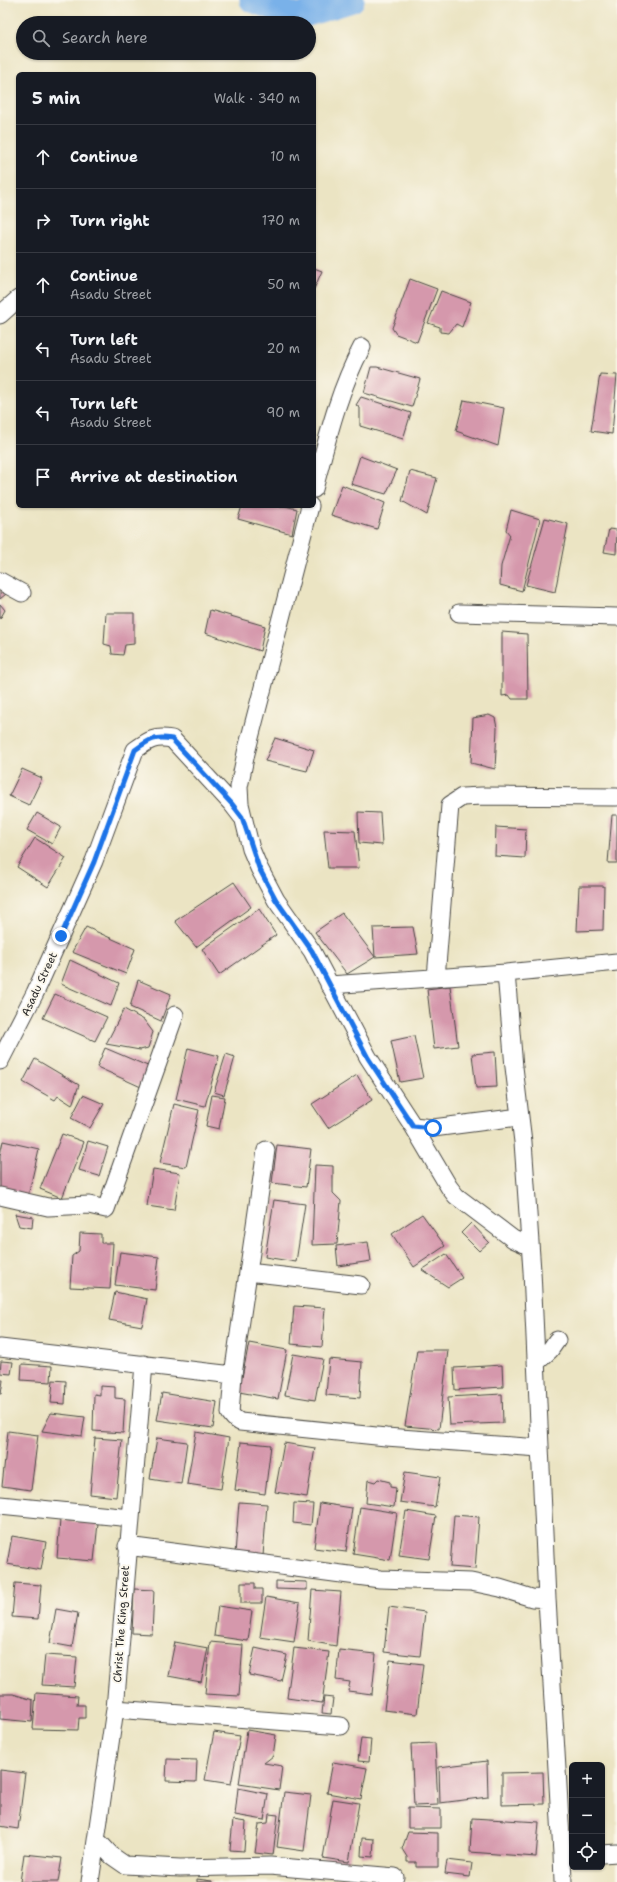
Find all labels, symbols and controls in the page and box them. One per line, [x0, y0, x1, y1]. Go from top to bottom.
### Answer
search box [16, 16, 316, 60]
icon: search [30, 27, 52, 49]
text: Search here [62, 28, 148, 48]
text: 5 min [32, 87, 80, 109]
text: Walk · 340 m [214, 90, 300, 107]
icon: ahead [32, 146, 54, 168]
text: Continue [70, 147, 138, 167]
text: 10 m [270, 148, 300, 165]
icon: right [32, 210, 54, 232]
text: Turn right [70, 211, 150, 231]
text: 170 m [262, 212, 300, 229]
text: Continue [70, 266, 138, 286]
icon: ahead [32, 274, 54, 296]
text: 50 m [267, 276, 300, 293]
text: Asadu Street [70, 286, 152, 303]
text: Turn left [70, 330, 138, 350]
icon: left [32, 338, 54, 360]
text: 20 m [267, 340, 300, 357]
text: Asadu Street [70, 350, 152, 367]
text: Turn left [70, 394, 138, 414]
icon: left [32, 402, 54, 424]
text: 90 m [266, 404, 300, 421]
text: Asadu Street [70, 414, 152, 431]
icon: arrive [32, 466, 54, 488]
text: Arrive at destination [70, 467, 238, 487]
route end [52, 927, 70, 945]
street label: Asadu Street [18, 950, 61, 1019]
route start [424, 1119, 442, 1137]
street label: Christ The King Street [110, 1565, 133, 1683]
map controls [569, 1762, 605, 1870]
button: + [569, 1762, 605, 1798]
button: − [569, 1798, 605, 1834]
button: locate [569, 1834, 605, 1870]

